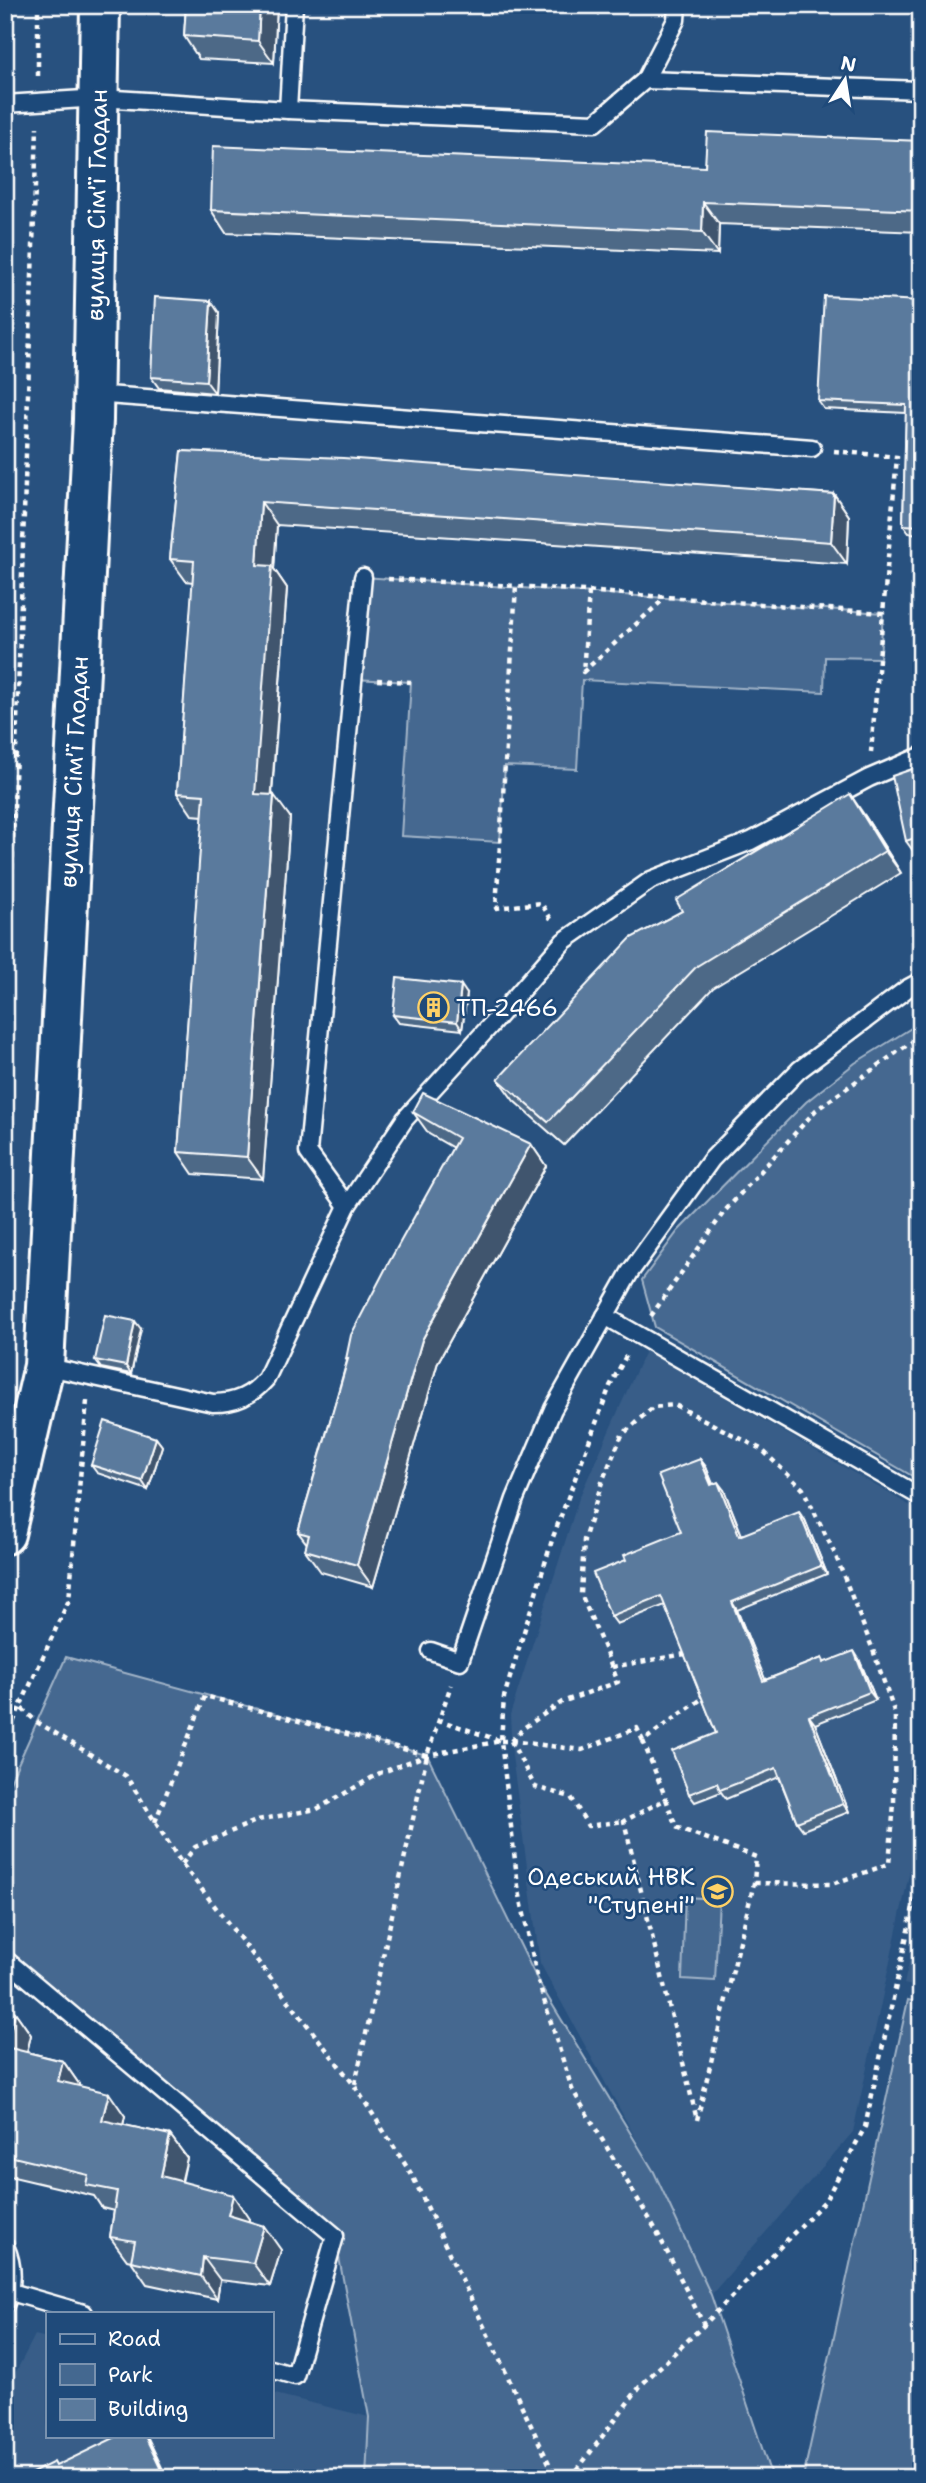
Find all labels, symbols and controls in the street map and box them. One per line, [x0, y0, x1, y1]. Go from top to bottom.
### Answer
north arrow [810, 46, 880, 116]
text: N [838, 50, 858, 78]
street label: вулиця Сім'ї Глодан [79, 89, 115, 321]
street label: вулиця Сім'ї Глодан [52, 655, 96, 889]
building icon: ТП-2466 [416, 991, 450, 1025]
place label: ТП-2466 [456, 992, 558, 1024]
place label: Одеський НВК "Ступені" [527, 1861, 695, 1921]
school or university icon: Одеський НВК "Ступені" [701, 1874, 735, 1908]
legend [46, 2312, 273, 2438]
text: Road [108, 2325, 161, 2353]
text: Park [108, 2361, 153, 2389]
text: Building [108, 2395, 188, 2423]

